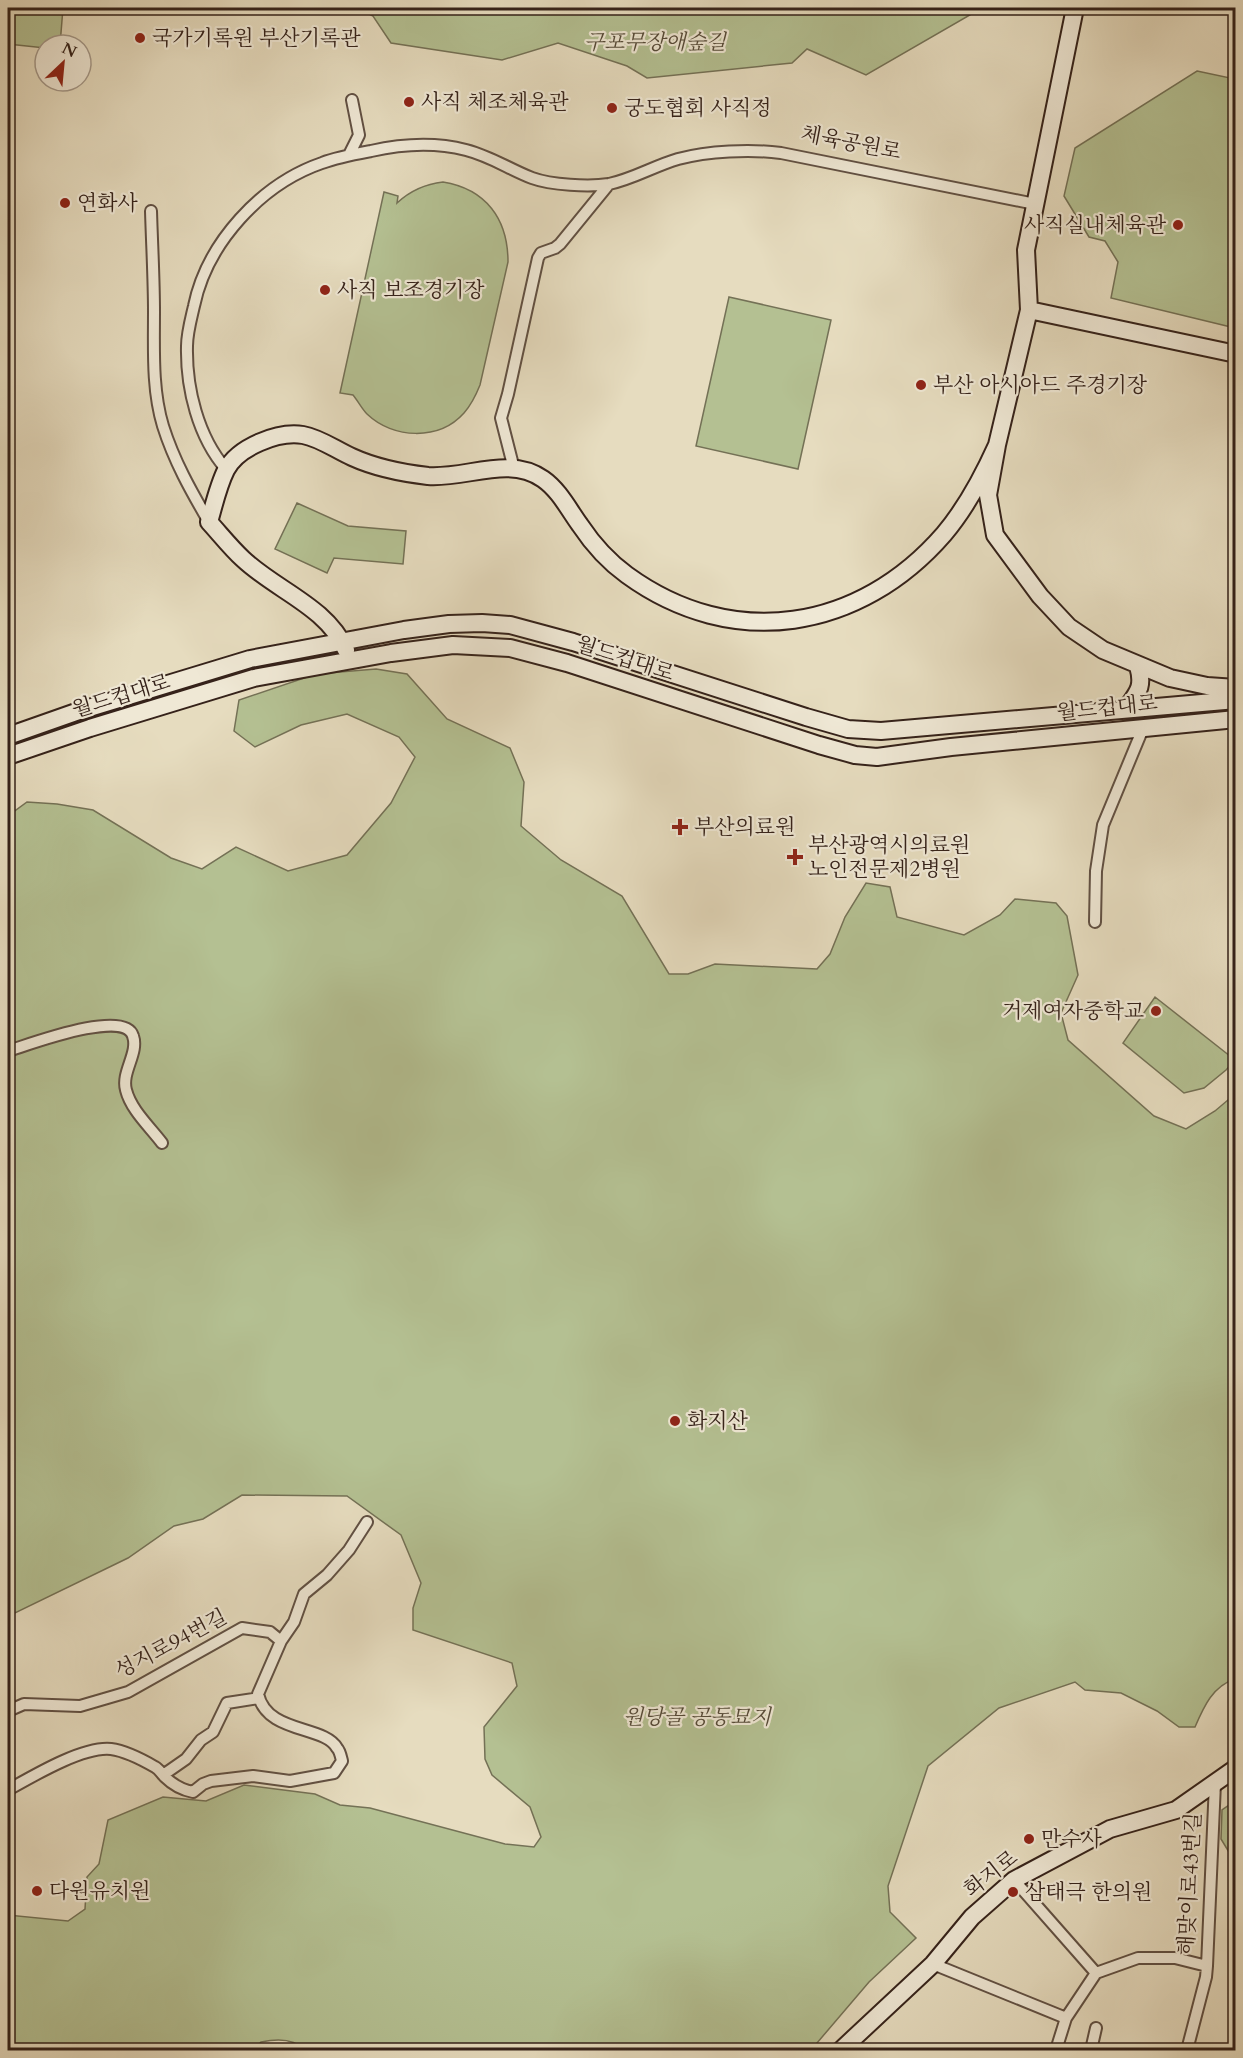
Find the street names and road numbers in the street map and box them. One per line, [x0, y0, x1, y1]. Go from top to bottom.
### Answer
street label: 체육공원로 [798, 119, 904, 167]
street label: 월드컵대로 [572, 630, 678, 688]
street label: 월드컵대로 [68, 667, 174, 725]
street label: 월드컵대로 [1055, 688, 1159, 728]
street label: 성지로94번길 [110, 1602, 232, 1686]
street label: 해맞이로43번길 [1172, 1812, 1208, 1956]
street label: 화지로 [958, 1844, 1024, 1904]

